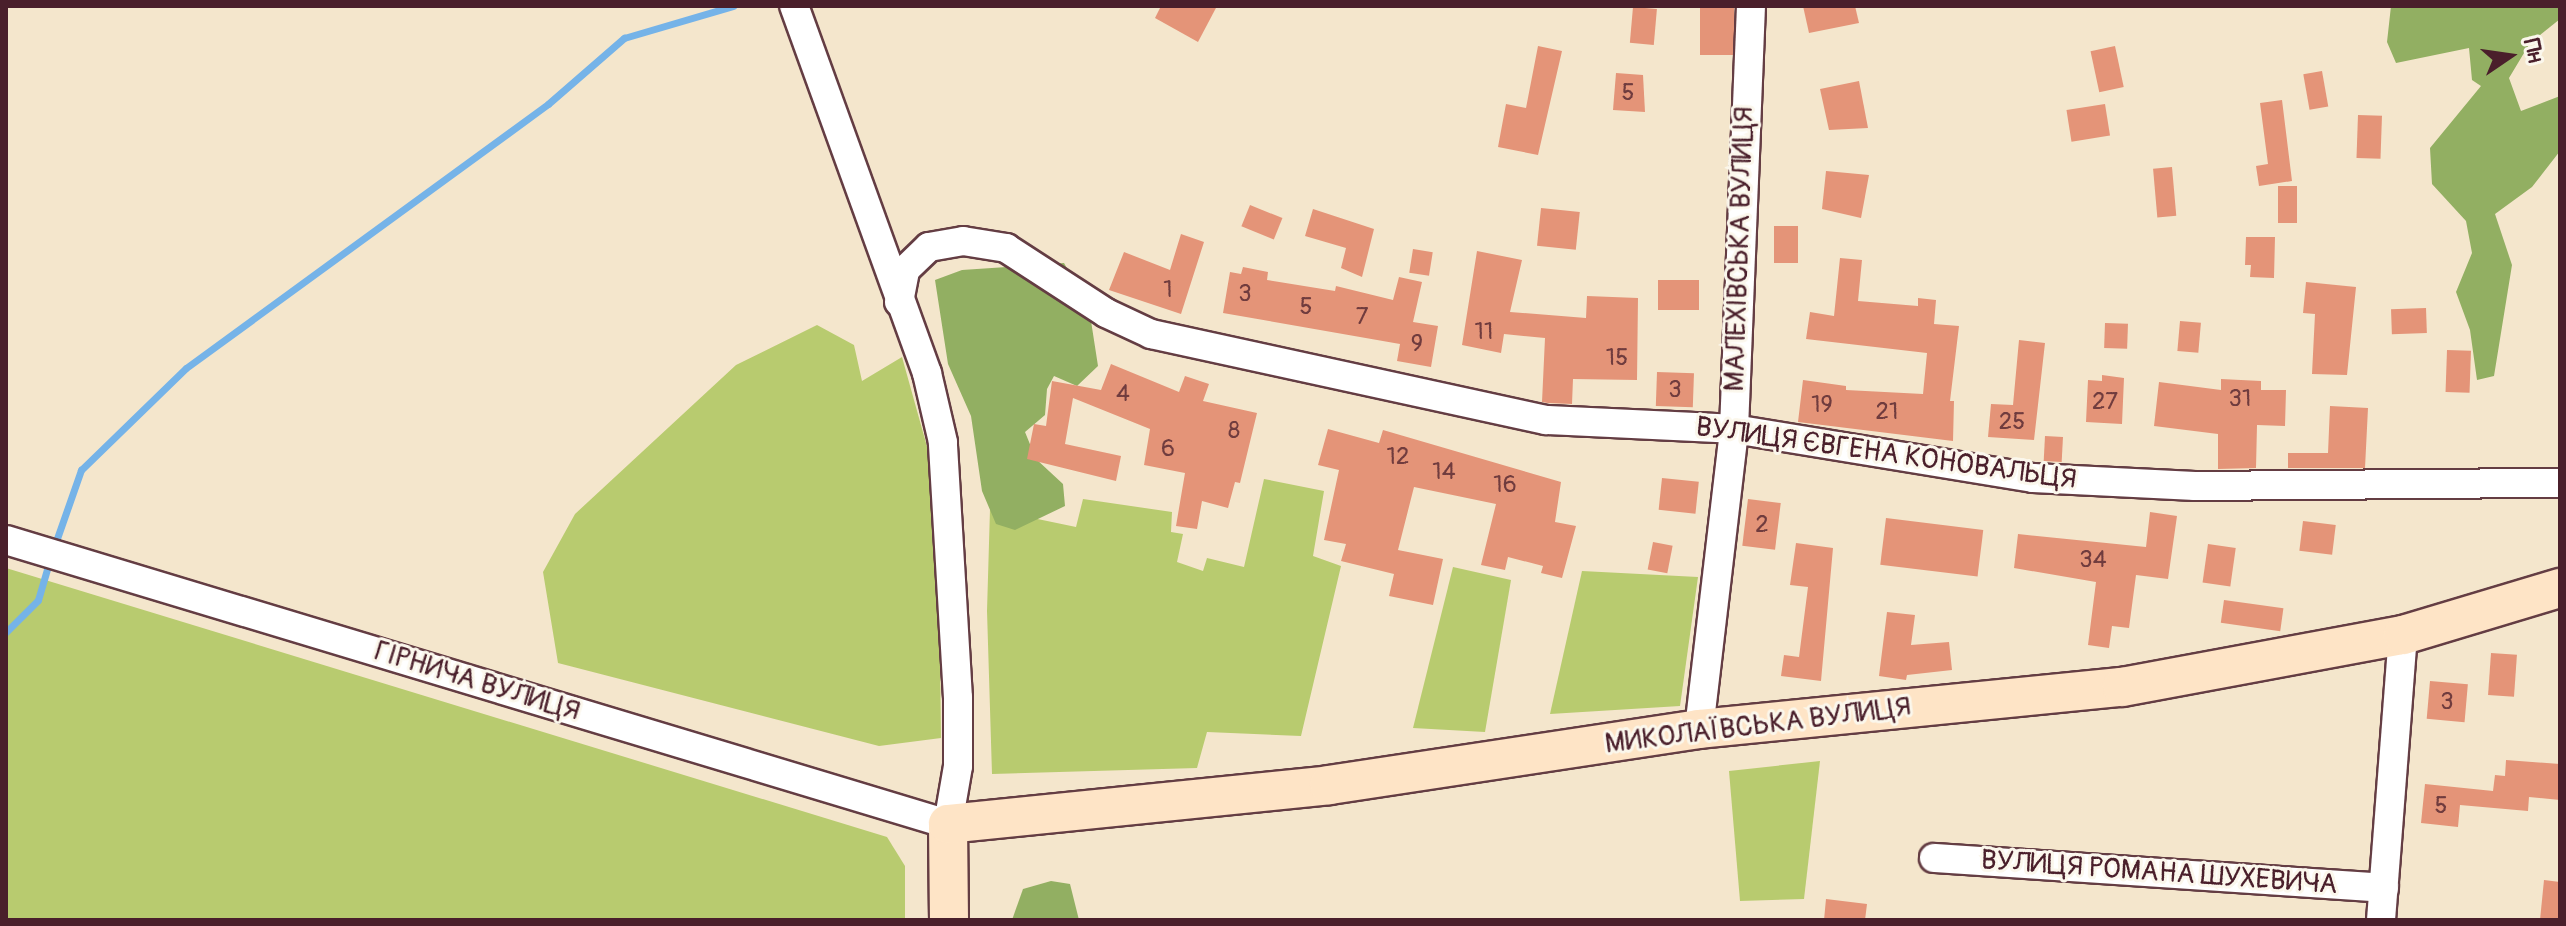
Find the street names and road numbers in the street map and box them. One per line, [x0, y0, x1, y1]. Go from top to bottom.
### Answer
street label: МАЛЕХІВСЬКА ВУЛИЦЯ [1718, 106, 1762, 392]
street label: ВУЛИЦЯ ЄВГЕНА КОНОВАЛЬЦЯ [1693, 411, 2079, 497]
street label: ГІРНИЧА ВУЛИЦЯ [370, 635, 584, 729]
street label: МИКОЛАЇВСЬКА ВУЛИЦЯ [1603, 691, 1913, 761]
street label: ВУЛИЦЯ РОМАНА ШУХЕВИЧА [1980, 844, 2338, 902]

